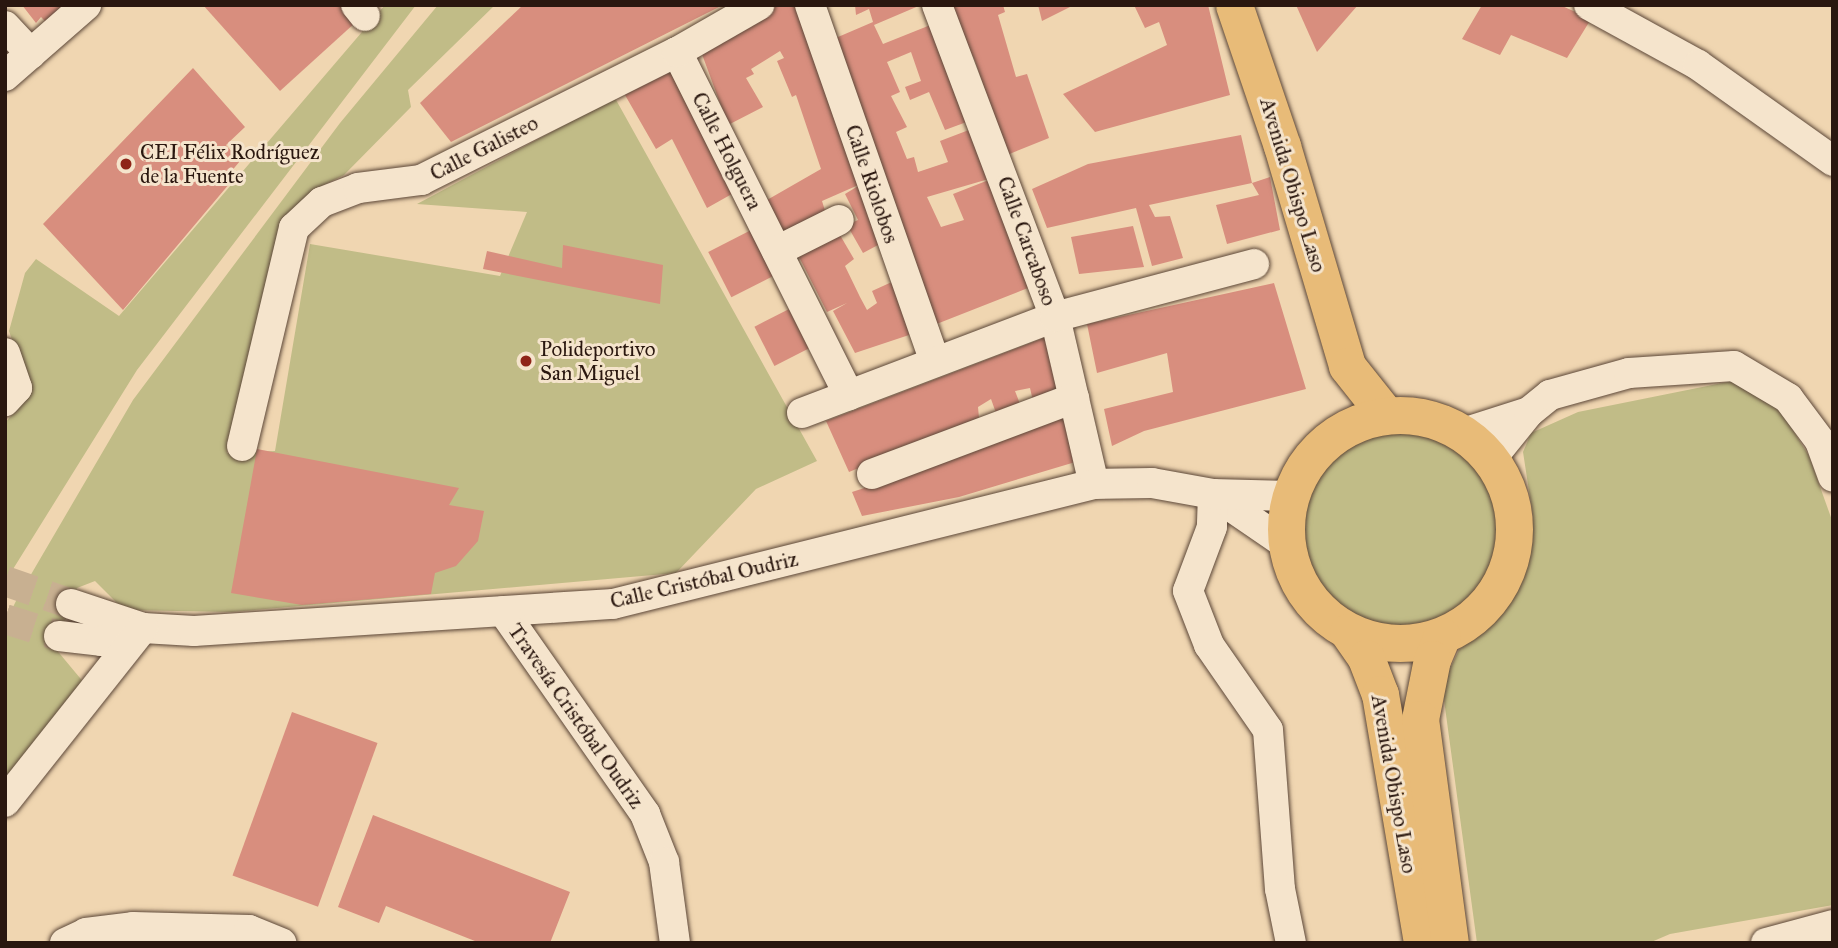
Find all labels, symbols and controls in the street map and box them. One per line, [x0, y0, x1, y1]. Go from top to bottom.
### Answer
street label: Calle Holguera [687, 88, 767, 214]
street label: Avenida Obispo Laso [1254, 95, 1332, 275]
street label: Calle Galisteo [426, 110, 542, 186]
street label: Calle Riolobos [840, 121, 904, 247]
place label: CEI Félix Rodríguez de la Fuente [140, 139, 319, 189]
marker: CEI Félix Rodríguez de la Fuente [118, 156, 134, 172]
street label: Calle Carcaboso [992, 173, 1062, 309]
place label: Polideportivo San Miguel [540, 336, 656, 386]
marker: Polideportivo San Miguel [518, 353, 534, 369]
street label: Calle Cristóbal Oudriz [608, 546, 800, 614]
street label: Travesía Cristóbal Oudriz [503, 619, 649, 813]
street label: Avenida Obispo Laso [1366, 693, 1422, 875]

